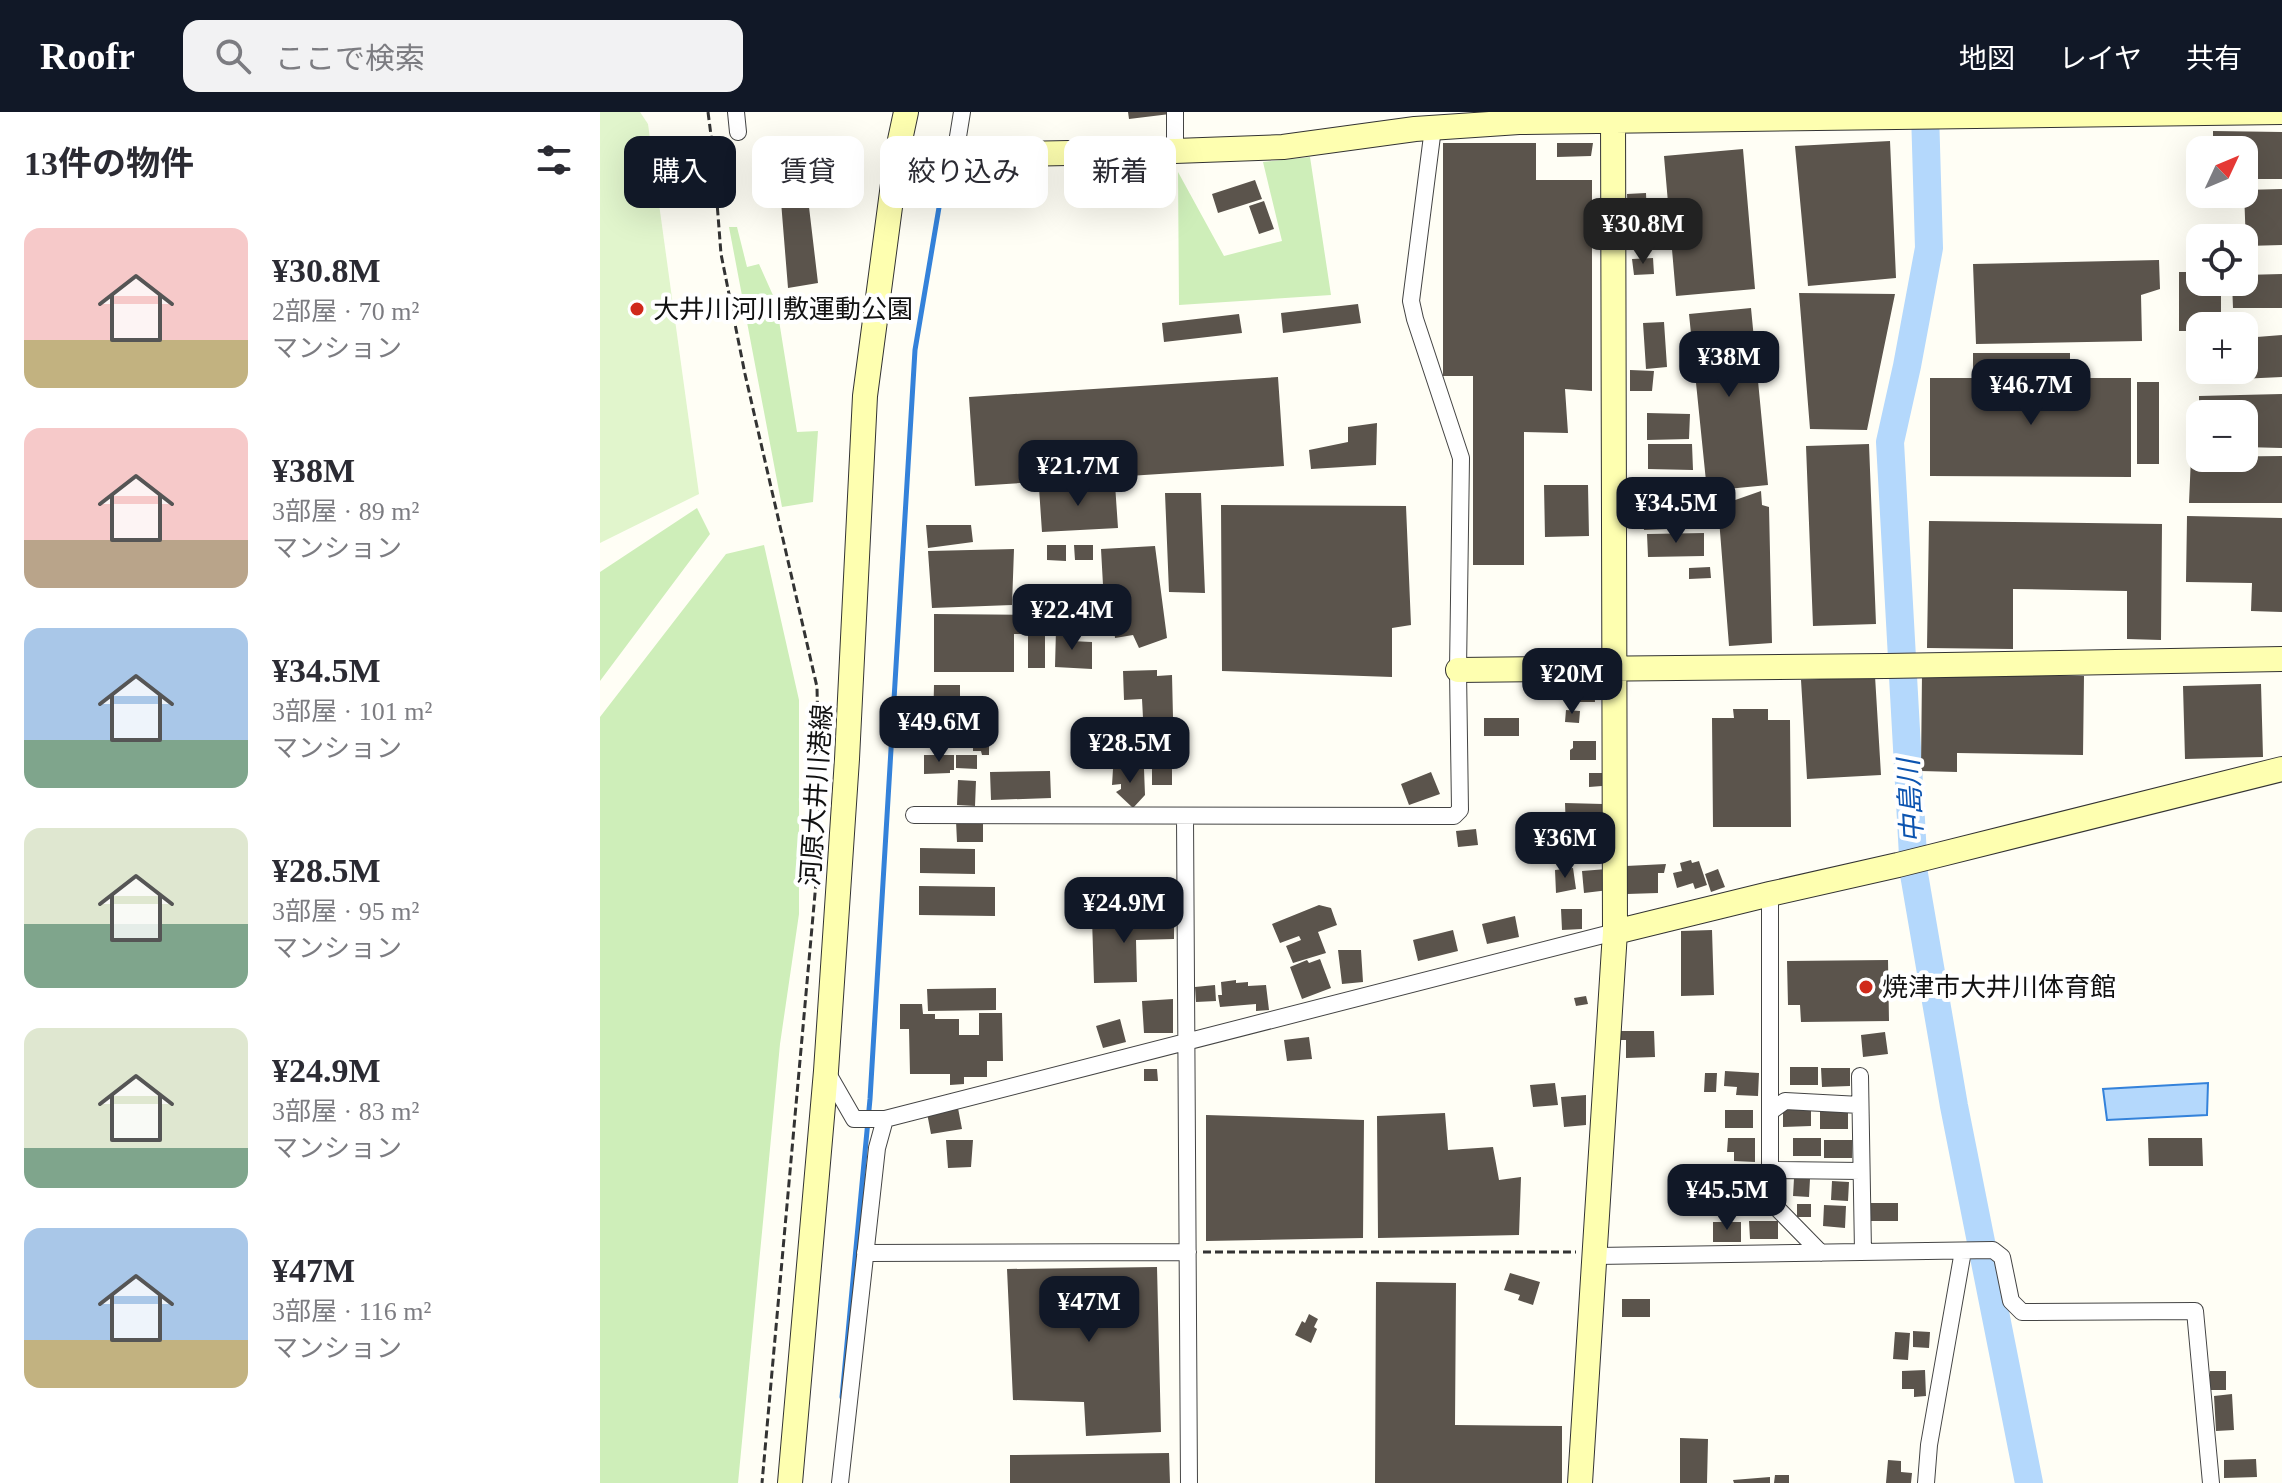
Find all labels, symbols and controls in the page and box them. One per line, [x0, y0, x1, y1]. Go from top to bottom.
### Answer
search box [183, 20, 743, 92]
icon: search [211, 34, 255, 78]
text: Roofr [40, 35, 135, 77]
text: ここで検索 [275, 42, 425, 75]
text: 地図 [1959, 43, 2015, 74]
text: レイヤ [2059, 43, 2142, 74]
text: 共有 [2186, 43, 2242, 74]
chip: 購入 [624, 136, 736, 208]
chip: 賃貸 [752, 136, 864, 208]
chip: 絞り込み [880, 136, 1048, 208]
chip: 新着 [1064, 136, 1176, 208]
north arrow [2186, 136, 2258, 208]
map controls [2186, 136, 2258, 472]
icon: filters [532, 138, 576, 182]
text: 13件の物件 [24, 145, 194, 182]
pin: ¥30.8M [1578, 198, 1708, 266]
text: ¥30.8M [1601, 209, 1685, 238]
button: locate [2186, 224, 2258, 296]
text: ¥30.8M [272, 252, 381, 289]
icon: home [88, 260, 184, 356]
place label: 大井川河川敷運動公園 [653, 295, 913, 324]
text: 2部屋 · 70 m² [272, 297, 419, 326]
marker: 大井川河川敷運動公園 [628, 300, 646, 318]
button: + [2186, 312, 2258, 384]
pin: ¥38M [1682, 331, 1776, 399]
text: マンション [272, 334, 402, 363]
text: ¥38M [1697, 342, 1761, 371]
pin: ¥46.7M [1966, 359, 2096, 427]
text: ¥46.7M [1989, 370, 2073, 399]
button: − [2186, 400, 2258, 472]
pin: ¥21.7M [1013, 440, 1143, 508]
text: ¥21.7M [1036, 451, 1120, 480]
text: ¥38M [272, 452, 355, 489]
icon: home [88, 460, 184, 556]
pin: ¥34.5M [1611, 477, 1741, 545]
text: ¥34.5M [1634, 488, 1718, 517]
text: 3部屋 · 89 m² [272, 497, 419, 526]
text: マンション [272, 534, 402, 563]
pin: ¥22.4M [1007, 584, 1137, 652]
text: ¥22.4M [1030, 595, 1114, 624]
pin: ¥20M [1525, 648, 1619, 716]
text: ¥34.5M [272, 652, 381, 689]
text: ¥20M [1540, 659, 1604, 688]
icon: home [88, 660, 184, 756]
pin: ¥49.6M [874, 696, 1004, 764]
text: 3部屋 · 101 m² [272, 697, 432, 726]
street label: 河原大井川港線 [796, 703, 837, 887]
text: ¥49.6M [897, 707, 981, 736]
pin: ¥28.5M [1065, 717, 1195, 785]
text: ¥28.5M [1088, 728, 1172, 757]
text: マンション [272, 734, 402, 763]
water label: 中島川 [1893, 755, 1928, 844]
pin: ¥36M [1518, 812, 1612, 880]
text: ¥36M [1533, 823, 1597, 852]
text: ¥28.5M [272, 852, 381, 889]
icon: home [88, 860, 184, 956]
pin: ¥24.9M [1059, 877, 1189, 945]
text: ¥24.9M [1082, 888, 1166, 917]
text: 3部屋 · 95 m² [272, 897, 419, 926]
text: マンション [272, 934, 402, 963]
place label: 焼津市大井川体育館 [1882, 973, 2116, 1002]
marker: 焼津市大井川体育館 [1857, 978, 1875, 996]
text: ¥24.9M [272, 1052, 381, 1089]
icon: home [88, 1060, 184, 1156]
text: 3部屋 · 83 m² [272, 1097, 419, 1126]
text: マンション [272, 1134, 402, 1163]
pin: ¥45.5M [1662, 1164, 1792, 1232]
text: ¥45.5M [1685, 1175, 1769, 1204]
text: ¥47M [272, 1252, 355, 1289]
icon: home [88, 1260, 184, 1356]
pin: ¥47M [1042, 1276, 1136, 1344]
text: ¥47M [1057, 1287, 1121, 1316]
text: 3部屋 · 116 m² [272, 1297, 431, 1326]
text: マンション [272, 1334, 402, 1363]

